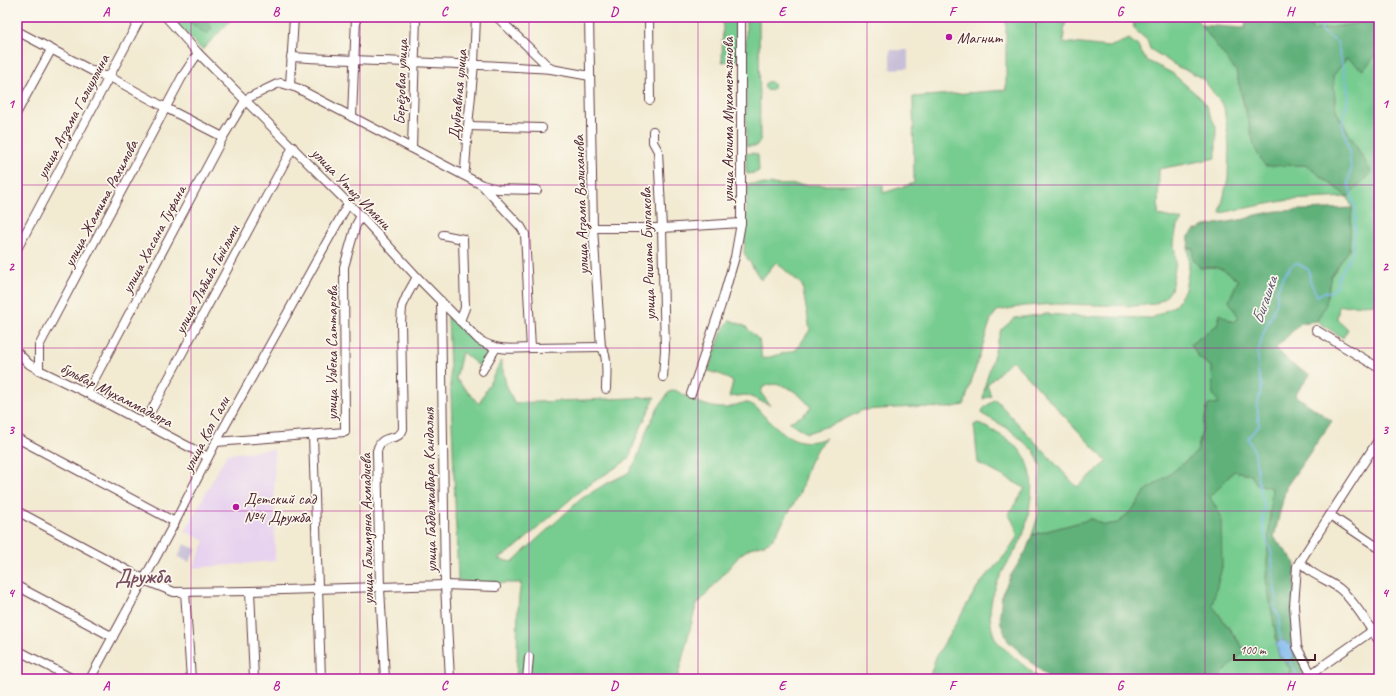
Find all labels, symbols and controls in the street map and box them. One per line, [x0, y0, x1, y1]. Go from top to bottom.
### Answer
text: A [103, 4, 111, 20]
text: B [273, 4, 281, 20]
text: C [441, 4, 449, 20]
text: D [610, 4, 619, 20]
text: E [779, 4, 788, 20]
text: F [949, 4, 958, 20]
text: G [1117, 4, 1125, 20]
text: H [1286, 4, 1296, 20]
place label: Магнит [957, 28, 1004, 48]
marker: Магнит [944, 32, 954, 42]
street label: улица Аклима Мухаметзянова [718, 36, 738, 204]
street label: Берёзовая улица [390, 37, 413, 125]
street label: Дубравная улица [444, 48, 472, 142]
street label: улица Агзама Галиуллина [31, 50, 115, 183]
text: 1 [8, 96, 16, 112]
text: 1 [1382, 96, 1390, 112]
street label: улица Агзама Валиханова [569, 134, 593, 276]
street label: улица Жамита Рахимова [58, 136, 143, 271]
street label: улица Утыз Имяни [306, 143, 396, 235]
street label: улица Хасана Туфана [117, 181, 191, 298]
street label: улица Ришата Булгакова [636, 186, 660, 322]
street label: улица Лябиба Гыйльми [169, 221, 245, 338]
text: 2 [8, 259, 15, 275]
text: 2 [1382, 259, 1389, 275]
water label: Бигашка [1247, 272, 1283, 327]
street label: улица Узбека Саттарова [322, 284, 342, 421]
street label: бульвар Мухаммадьяра [57, 358, 177, 432]
street label: улица Кол Гали [177, 392, 235, 476]
street label: улица Габделжаббара Кандалыя [419, 406, 441, 574]
text: 3 [8, 422, 15, 438]
text: 3 [1382, 422, 1389, 438]
street label: улица Галимзяна Ахмадиева [356, 452, 378, 606]
place label: Детский сад №4 Дружба [244, 489, 318, 527]
marker: Детский сад №4 Дружба [231, 502, 241, 512]
district label: Дружба [115, 564, 172, 589]
text: 4 [8, 585, 16, 601]
text: 4 [1382, 585, 1390, 601]
scale bar [1234, 636, 1315, 662]
text: 100 m [1240, 642, 1267, 658]
text: A [103, 678, 111, 694]
text: B [273, 678, 281, 694]
text: C [441, 678, 449, 694]
text: D [610, 678, 619, 694]
text: E [779, 678, 788, 694]
text: F [949, 678, 958, 694]
text: G [1117, 678, 1125, 694]
text: H [1286, 678, 1296, 694]

